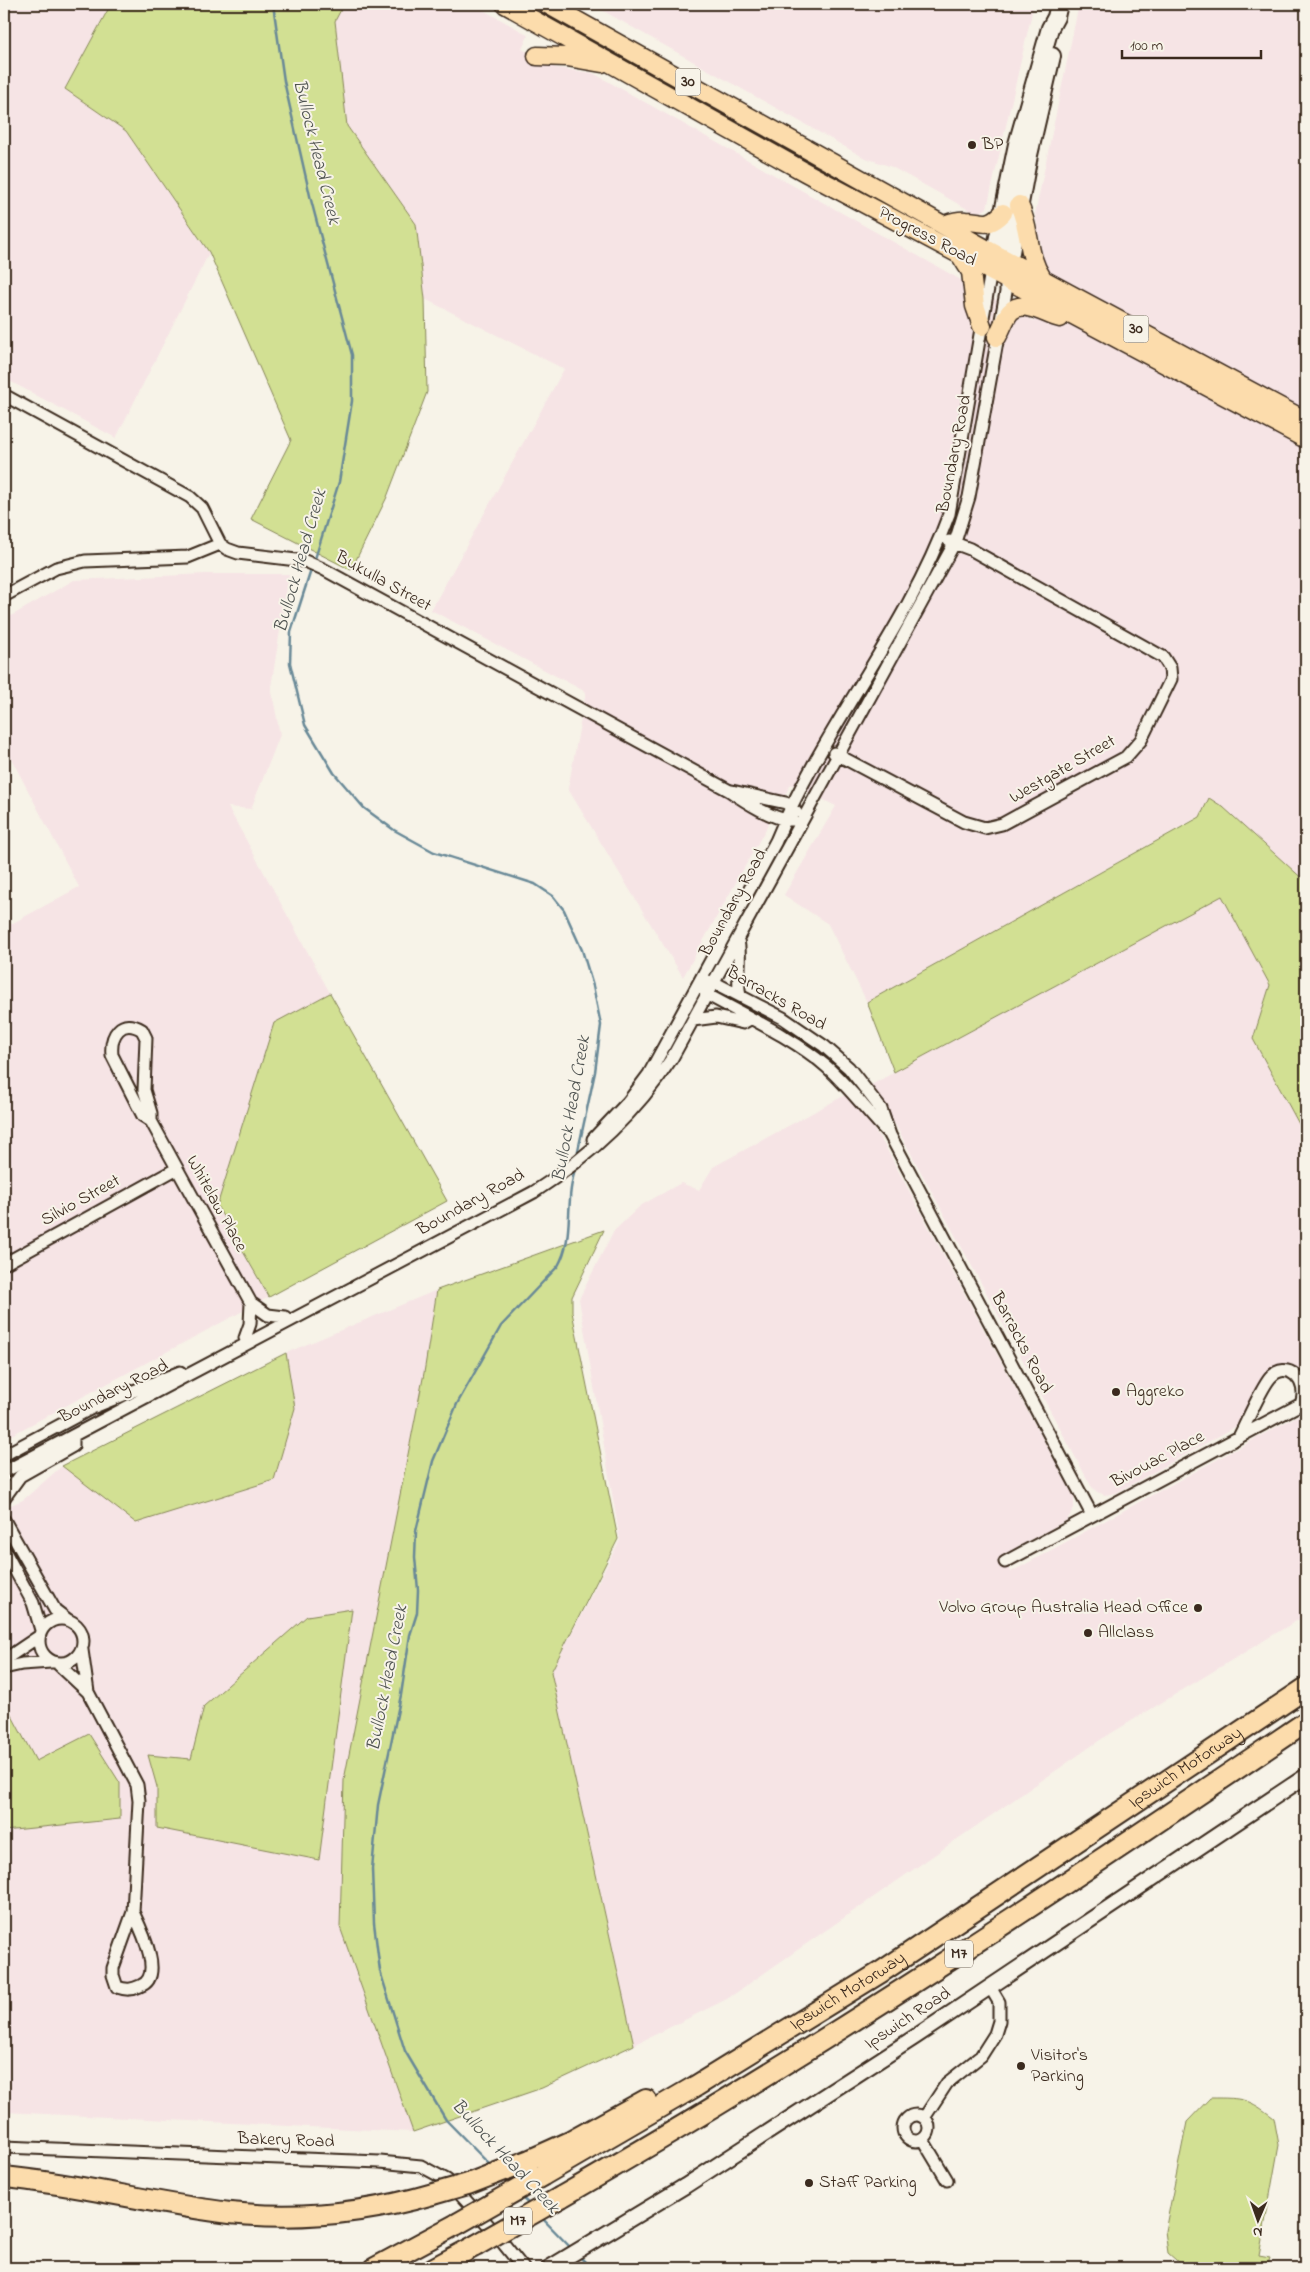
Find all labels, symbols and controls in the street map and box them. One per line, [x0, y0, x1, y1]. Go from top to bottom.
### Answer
scale bar [1122, 28, 1261, 60]
text: 100 m [1130, 35, 1163, 57]
road number: 30 [676, 68, 700, 95]
water label: Bullock Head Creek [285, 77, 347, 228]
place label: BP [981, 132, 1004, 158]
marker: BP [966, 139, 978, 151]
street label: Progress Road [873, 200, 981, 275]
road number: 30 [1124, 316, 1148, 342]
street label: Boundary Road [931, 393, 979, 516]
water label: Bullock Head Creek [268, 485, 335, 636]
street label: Bukulla Street [329, 544, 436, 619]
street label: Westgate Street [1005, 729, 1122, 812]
street label: Boundary Road [693, 844, 774, 963]
street label: Barracks Road [720, 959, 831, 1038]
water label: Bullock Head Creek [546, 1033, 598, 1184]
street label: Whitelaw Place [179, 1151, 254, 1258]
street label: Boundary Road [411, 1163, 530, 1244]
street label: Silvio Street [37, 1168, 125, 1234]
street label: Barracks Road [983, 1287, 1059, 1398]
street label: Boundary Road [54, 1353, 173, 1431]
place label: Aggreko [1126, 1379, 1184, 1406]
marker: Aggreko [1110, 1386, 1122, 1398]
street label: Bivouac Place [1106, 1424, 1210, 1496]
place label: Volvo Group Australia Head Office [938, 1595, 1189, 1621]
water label: Bullock Head Creek [361, 1602, 416, 1753]
marker: Volvo Group Australia Head Office [1192, 1602, 1204, 1614]
place label: Allclass [1098, 1620, 1154, 1646]
marker: Allclass [1082, 1627, 1094, 1639]
street label: Ipswich Motorway [1124, 1721, 1248, 1816]
road number: M7 [945, 1940, 973, 1968]
street label: Ipswich Motorway [785, 1946, 911, 2038]
street label: Ipswich Road [860, 1981, 956, 2057]
place label: Visitor's Parking [1030, 2043, 1088, 2091]
marker: Visitor's Parking [1015, 2060, 1027, 2072]
water label: Bullock Head Creek [445, 2094, 566, 2221]
street label: Bakery Road [236, 2126, 335, 2156]
place label: Staff Parking [819, 2170, 917, 2197]
marker: Staff Parking [803, 2177, 815, 2189]
north arrow [1232, 2194, 1282, 2244]
road number: M7 [504, 2208, 532, 2234]
text: N [1253, 2221, 1263, 2242]

